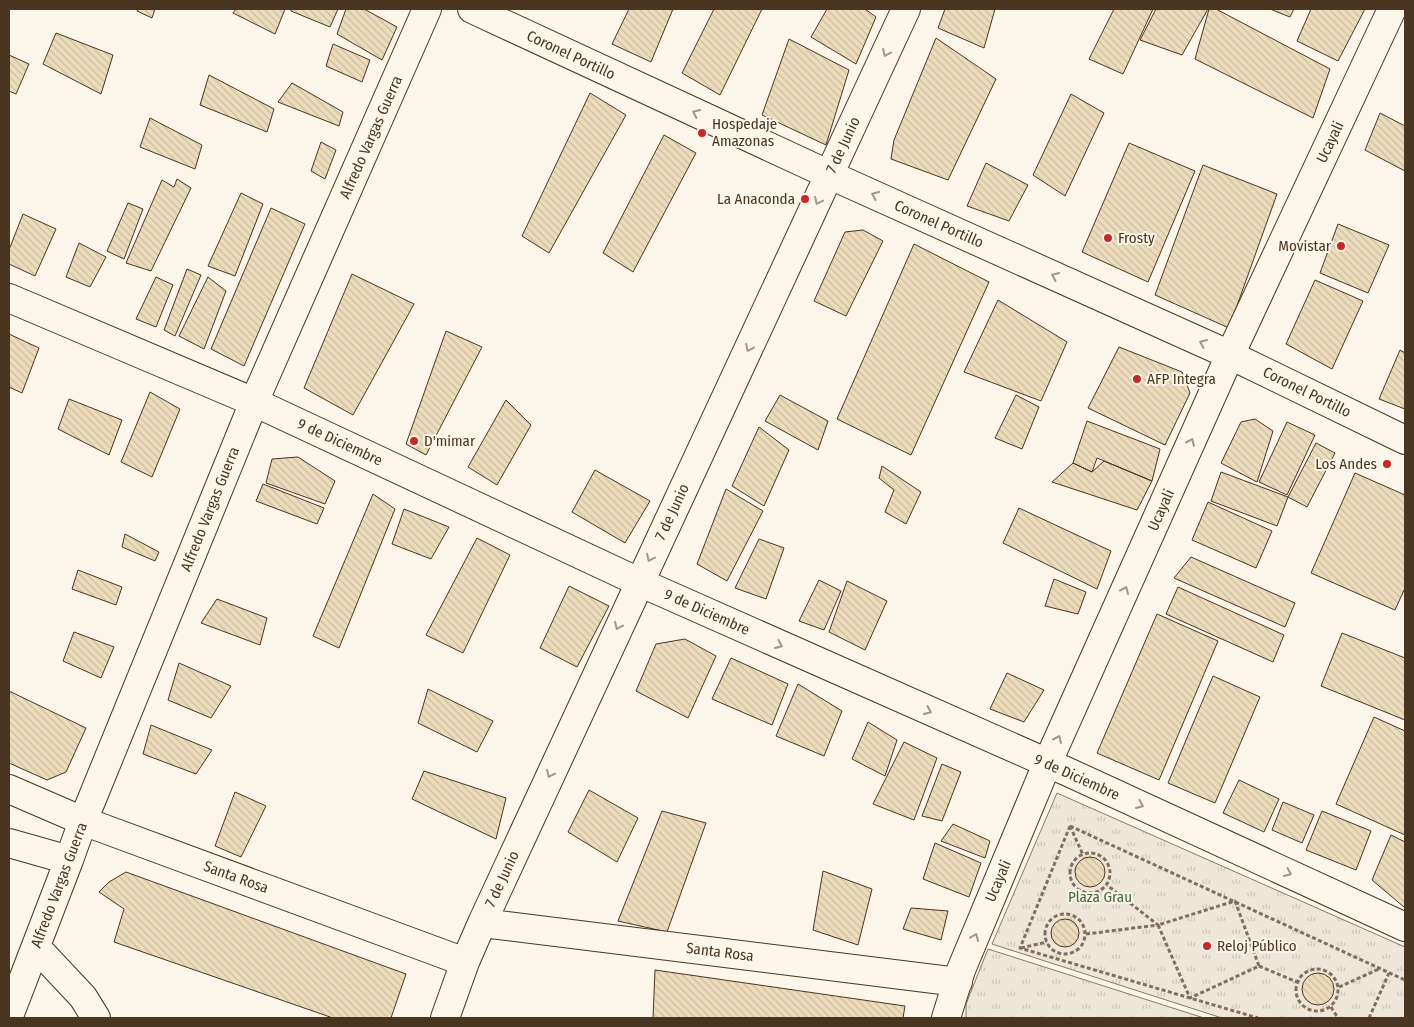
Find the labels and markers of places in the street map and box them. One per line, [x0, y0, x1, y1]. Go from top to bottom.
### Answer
place label: Hospedaje Amazonas [712, 115, 777, 150]
marker: Hospedaje Amazonas [696, 127, 708, 139]
place label: La Anaconda [717, 190, 795, 208]
marker: La Anaconda [799, 193, 811, 205]
place label: Frosty [1118, 229, 1155, 247]
marker: Frosty [1102, 232, 1114, 244]
place label: Movistar [1278, 237, 1332, 255]
marker: Movistar [1335, 240, 1347, 252]
place label: AFP Integra [1147, 370, 1216, 388]
marker: AFP Integra [1131, 373, 1143, 385]
place label: D'mimar [424, 432, 476, 450]
marker: D'mimar [408, 435, 420, 447]
place label: Los Andes [1315, 455, 1377, 473]
marker: Los Andes [1381, 458, 1393, 470]
place label: Reloj Público [1217, 937, 1297, 955]
marker: Reloj Público [1201, 940, 1213, 952]

